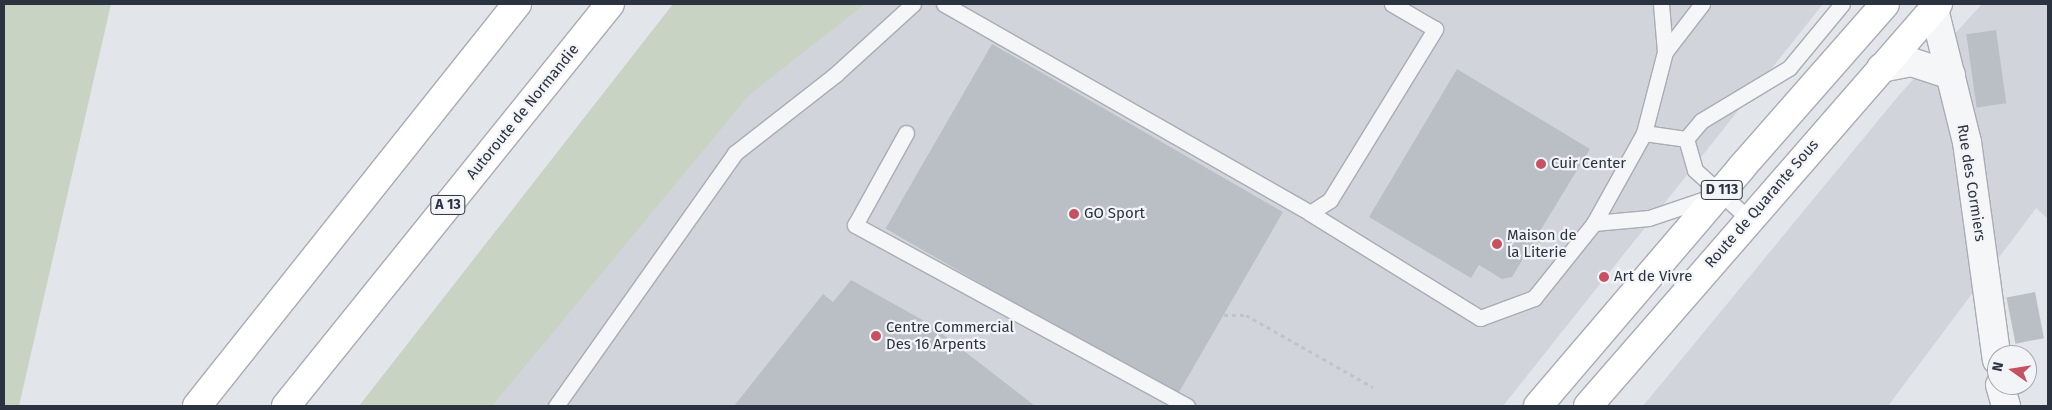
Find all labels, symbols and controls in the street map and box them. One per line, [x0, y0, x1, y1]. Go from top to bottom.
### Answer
street label: Autoroute de Normandie [463, 41, 583, 183]
street label: Rue des Cormiers [1953, 123, 1989, 243]
street label: Route de Quarante Sous [1701, 136, 1823, 272]
place label: Cuir Center [1551, 155, 1626, 173]
marker: Cuir Center [1535, 158, 1547, 170]
road number: D 113 [1701, 178, 1743, 202]
road number: A 13 [429, 194, 467, 216]
place label: GO Sport [1084, 205, 1145, 223]
marker: GO Sport [1068, 208, 1080, 220]
place label: Maison de la Literie [1507, 226, 1577, 261]
marker: Maison de la Literie [1491, 238, 1503, 250]
place label: Art de Vivre [1614, 268, 1692, 286]
marker: Art de Vivre [1598, 271, 1610, 283]
place label: Centre Commercial Des 16 Arpents [886, 318, 1014, 353]
marker: Centre Commercial Des 16 Arpents [870, 330, 882, 342]
north arrow [1987, 345, 2037, 395]
text: N [1989, 360, 2007, 373]

